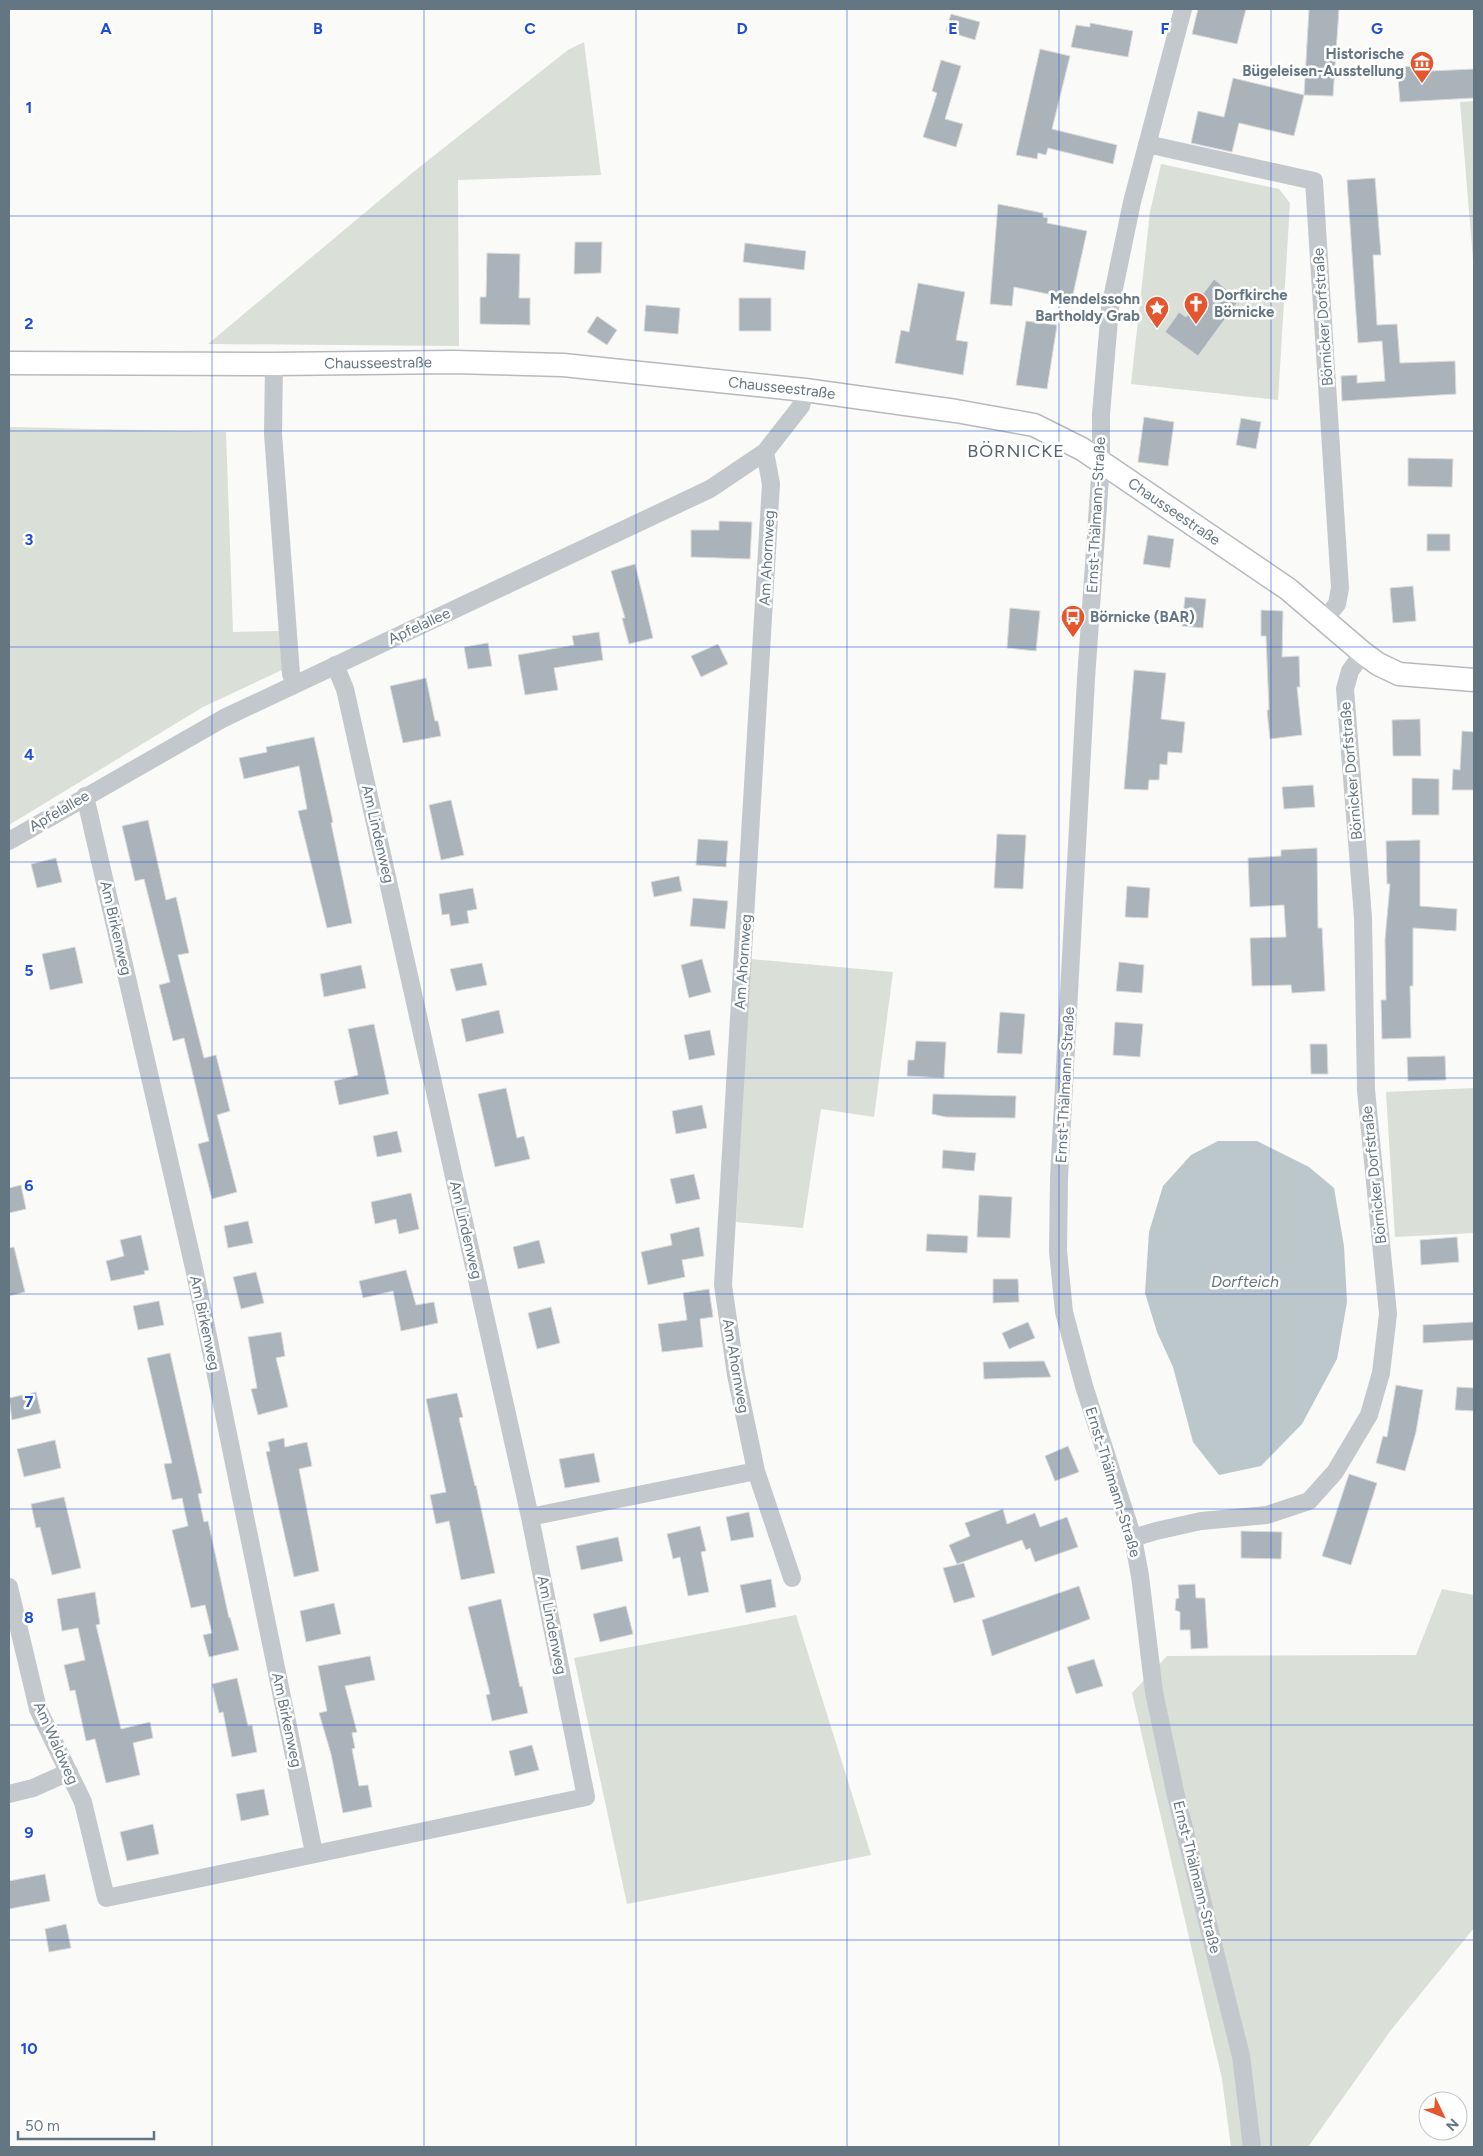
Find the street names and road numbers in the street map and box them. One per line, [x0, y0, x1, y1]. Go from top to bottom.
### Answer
street label: Börnicker Dorfstraße [1309, 247, 1337, 387]
street label: Chausseestraße [324, 353, 432, 372]
street label: Chausseestraße [727, 373, 836, 403]
street label: Ernst-Thälmann-Straße [1083, 436, 1109, 594]
street label: Chausseestraße [1124, 474, 1224, 549]
street label: Am Ahornweg [756, 510, 778, 606]
street label: Apfelallee [385, 604, 453, 648]
street label: Börnicker Dorfstraße [1336, 701, 1366, 841]
street label: Am Lindenweg [358, 783, 398, 885]
street label: Apfelallee [26, 787, 92, 835]
street label: Am Birkenweg [96, 879, 136, 977]
street label: Am Ahornweg [731, 914, 755, 1010]
street label: Ernst-Thälmann-Straße [1052, 1006, 1078, 1164]
street label: Börnicker Dorfstraße [1358, 1105, 1390, 1245]
street label: Am Lindenweg [446, 1179, 486, 1281]
street label: Am Birkenweg [186, 1274, 224, 1372]
street label: Am Ahornweg [719, 1317, 753, 1415]
street label: Ernst-Thälmann-Straße [1082, 1405, 1144, 1559]
street label: Am Lindenweg [534, 1574, 570, 1676]
street label: Am Birkenweg [268, 1671, 306, 1769]
street label: Am Waldweg [30, 1699, 82, 1787]
street label: Ernst-Thälmann-Straße [1169, 1799, 1225, 1955]

